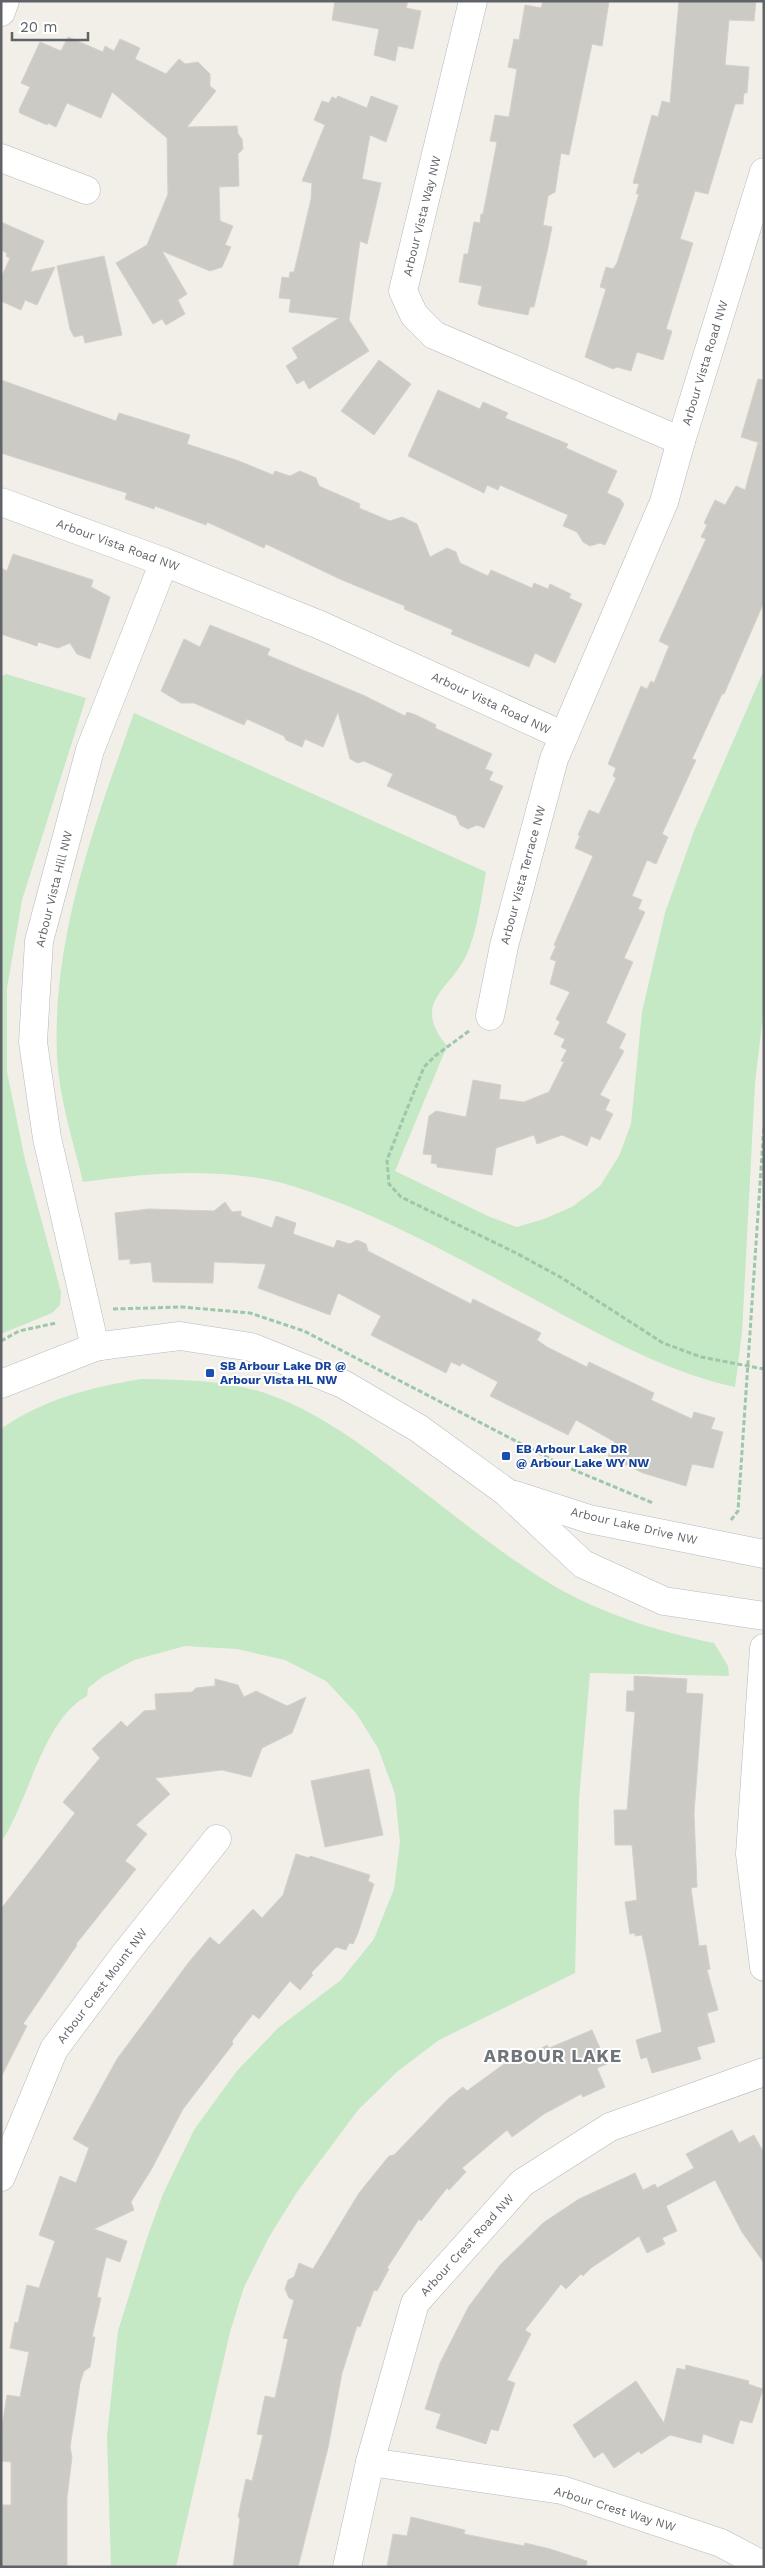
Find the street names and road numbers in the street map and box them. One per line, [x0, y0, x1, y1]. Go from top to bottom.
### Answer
street label: Arbour Vista Way NW [400, 154, 444, 278]
street label: Arbour Vista Road NW [679, 298, 731, 427]
street label: Arbour Vista Road NW [55, 516, 182, 574]
street label: Arbour Vista Road NW [429, 669, 553, 737]
street label: Arbour Vista Terrace NW [498, 804, 548, 946]
street label: Arbour Vista Hill NW [33, 829, 75, 949]
street label: Arbour Lake Drive NW [569, 1505, 699, 1547]
street label: Arbour Crest Mount NW [54, 1925, 150, 2046]
street label: Arbour Crest Road NW [417, 2191, 517, 2299]
street label: Arbour Crest Way NW [552, 2484, 678, 2534]

